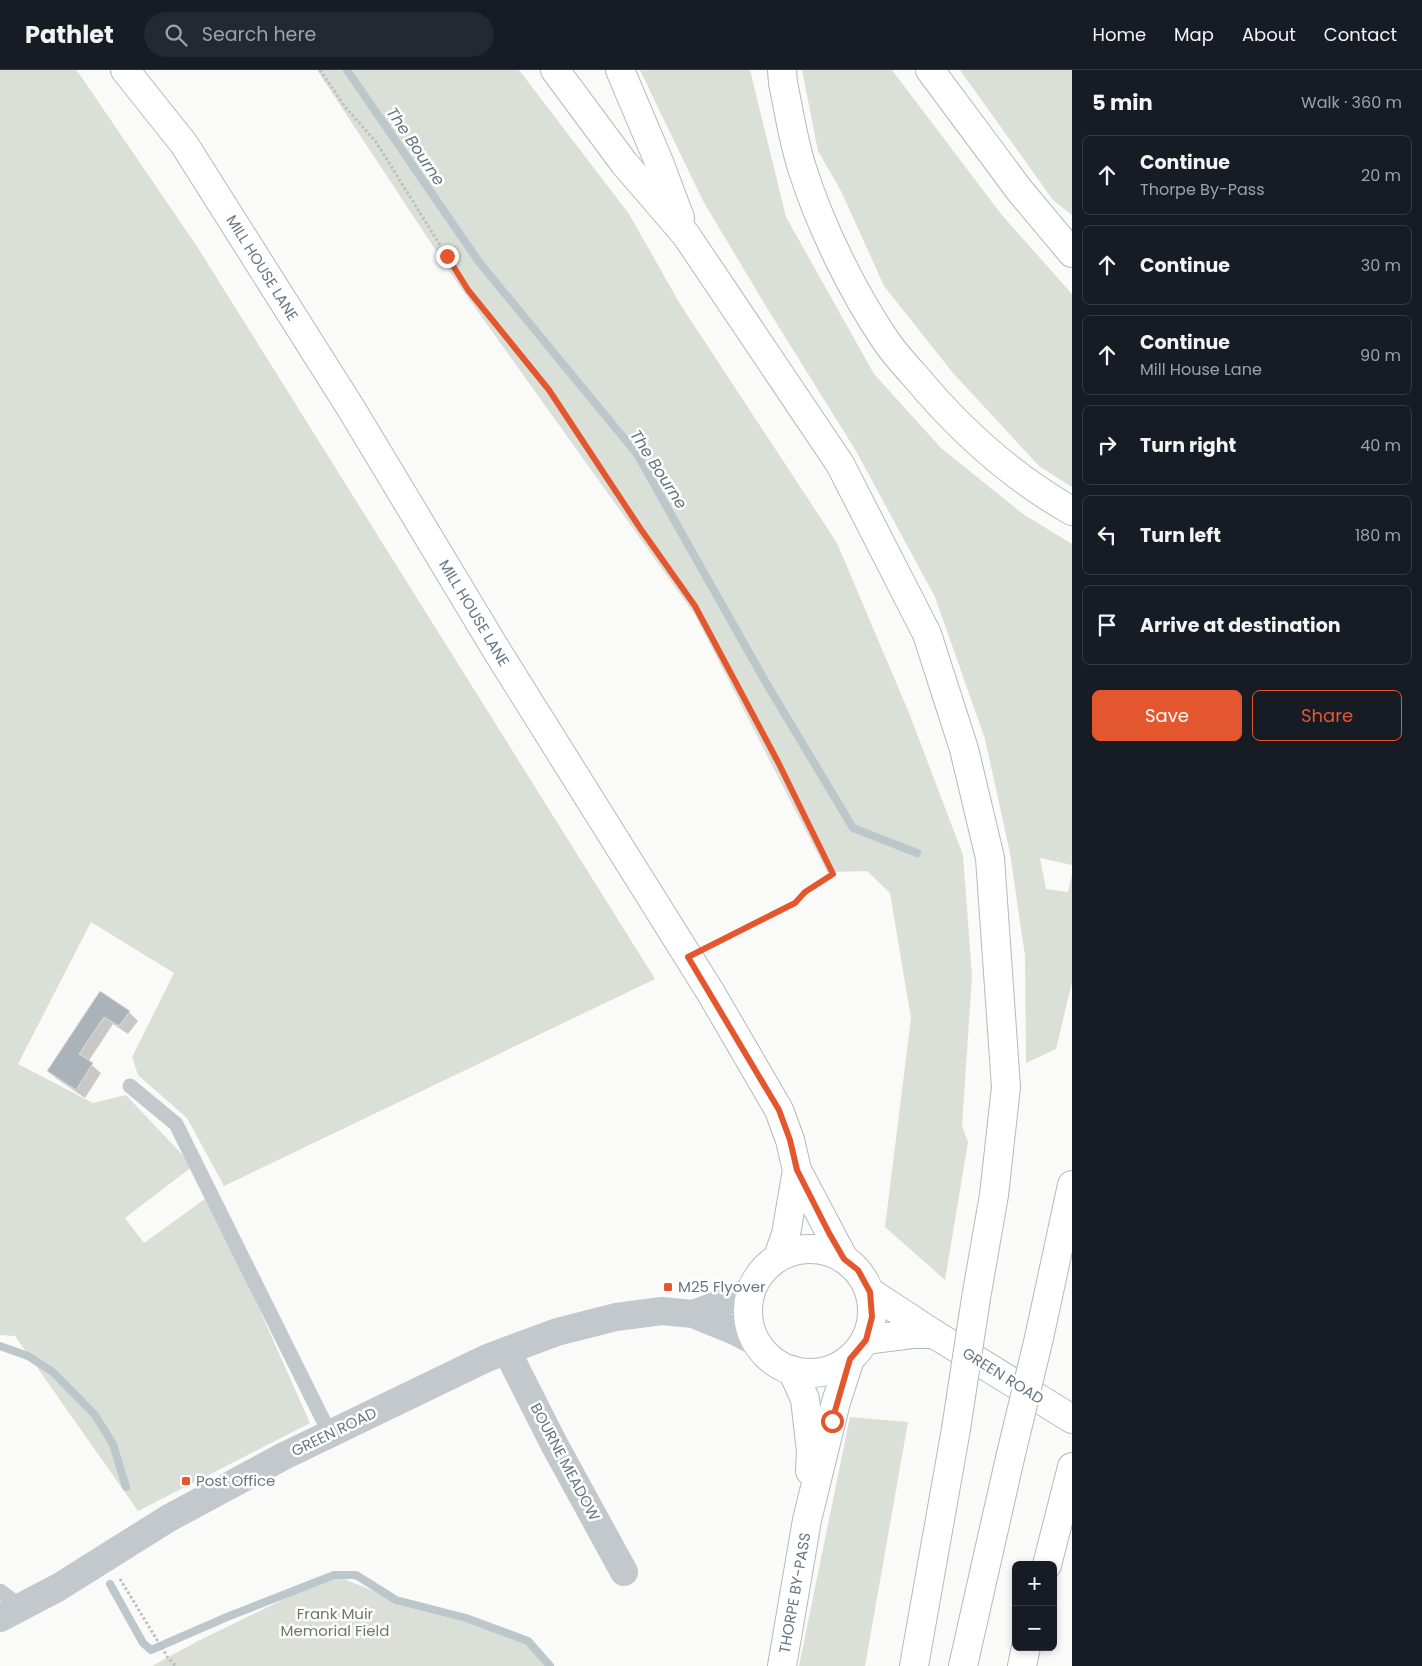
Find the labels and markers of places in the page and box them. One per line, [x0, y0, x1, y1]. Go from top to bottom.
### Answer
place label: M25 Flyover [678, 1276, 766, 1297]
marker: M25 Flyover [662, 1281, 674, 1293]
place label: Post Office [196, 1470, 275, 1491]
marker: Post Office [180, 1475, 192, 1487]

